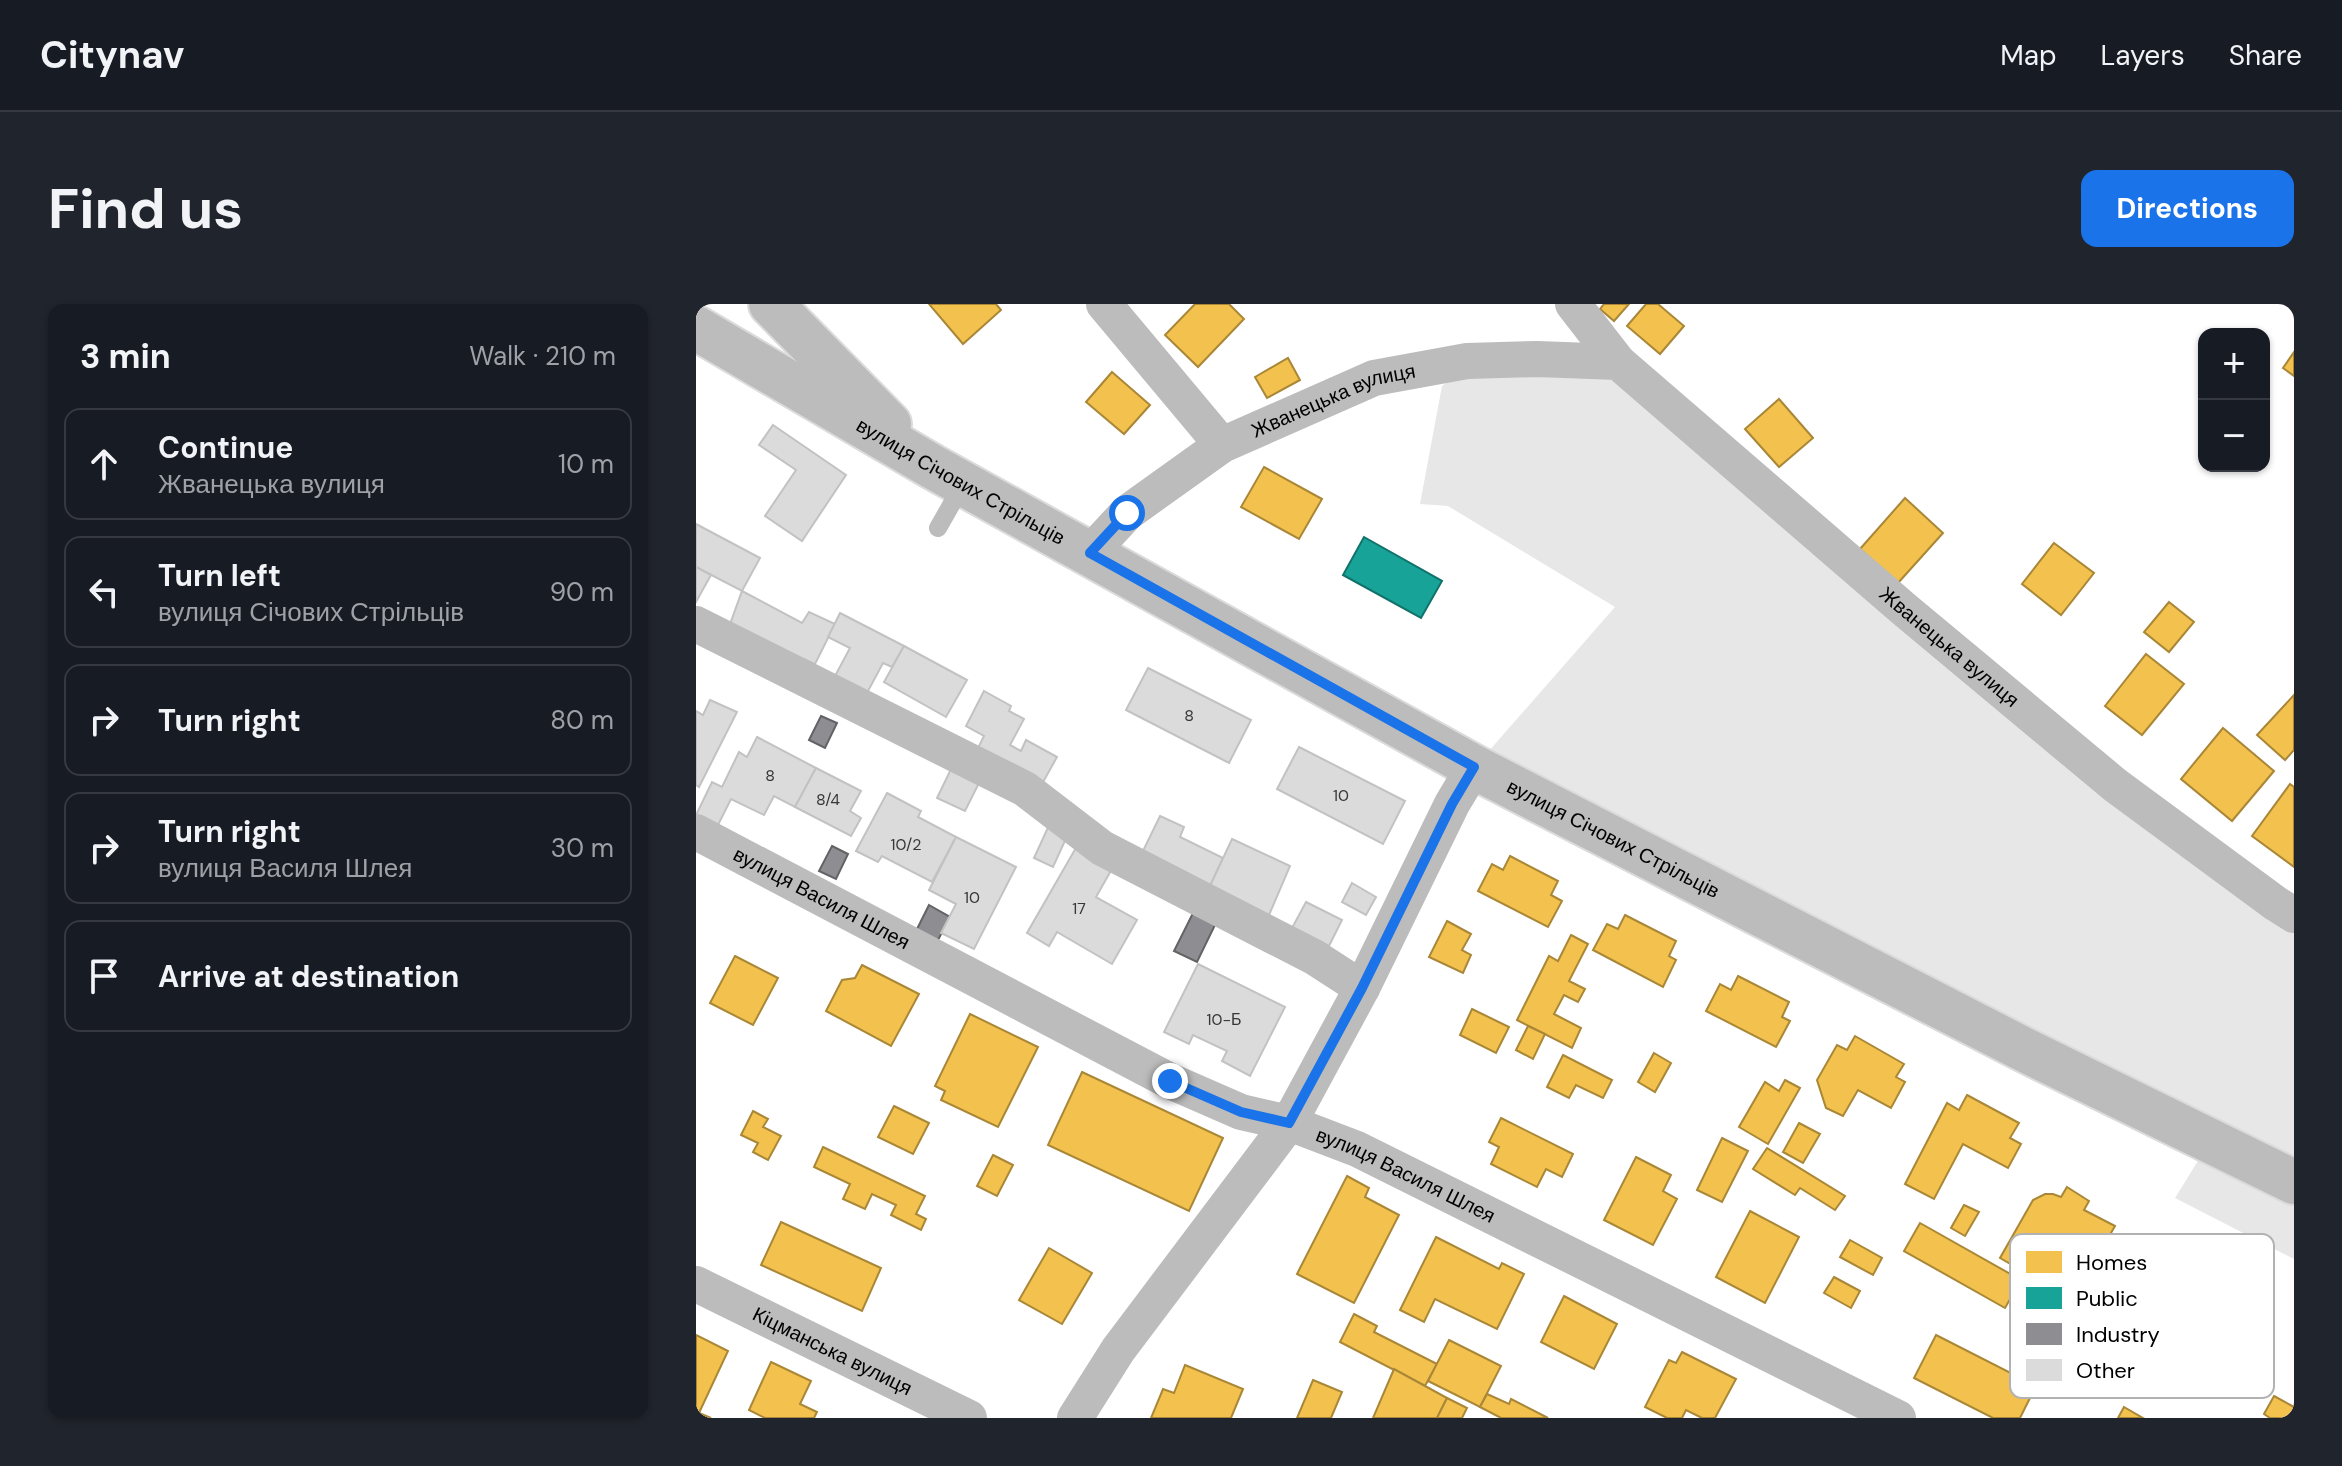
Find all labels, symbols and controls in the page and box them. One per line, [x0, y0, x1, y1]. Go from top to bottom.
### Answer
text: Citynav [40, 30, 184, 80]
text: Map [2000, 37, 2057, 74]
text: Layers [2101, 37, 2185, 74]
text: Share [2229, 37, 2302, 74]
button: Directions [2081, 170, 2294, 247]
text: Find us [48, 172, 243, 245]
map controls [2198, 328, 2270, 472]
button: + [2198, 328, 2270, 400]
text: 3 min [80, 334, 171, 379]
text: Walk · 210 m [469, 339, 616, 373]
street label: Жванецька вулиця [1247, 358, 1418, 443]
button: − [2198, 400, 2270, 472]
street label: вулиця Січових Стрільців [852, 412, 1070, 551]
text: Continue [158, 428, 293, 467]
icon: ahead [82, 442, 126, 486]
text: 10 m [558, 447, 614, 481]
text: Жванецька вулиця [158, 467, 385, 501]
route start [1109, 495, 1145, 531]
text: Turn left [158, 556, 281, 595]
icon: left [82, 570, 126, 614]
text: 90 m [550, 575, 614, 609]
street label: Жванецька вулиця [1874, 581, 2025, 713]
text: вулиця Січових Стрільців [158, 595, 464, 629]
icon: right [82, 698, 126, 742]
text: Turn right [158, 701, 301, 740]
text: 80 m [550, 703, 614, 737]
house number: 8 [1184, 705, 1194, 726]
house number: 8 [765, 765, 775, 786]
street label: вулиця Січових Стрільців [1503, 773, 1724, 904]
house number: 10 [1333, 785, 1349, 806]
house number: 8/4 [816, 789, 840, 810]
text: Turn right [158, 812, 301, 851]
icon: right [82, 826, 126, 870]
text: 30 m [551, 831, 614, 865]
house number: 10/2 [891, 834, 921, 855]
street label: вулиця Василя Шлея [729, 841, 914, 955]
text: вулиця Василя Шлея [158, 851, 412, 885]
house number: 10 [964, 887, 980, 908]
house number: 17 [1072, 898, 1086, 919]
icon: arrive [82, 954, 126, 998]
text: Arrive at destination [158, 957, 459, 996]
house number: 10-Б [1206, 1009, 1242, 1030]
route end [1152, 1063, 1188, 1099]
street label: вулиця Василя Шлея [1312, 1122, 1500, 1229]
legend [2010, 1234, 2274, 1398]
text: Homes [2076, 1248, 2147, 1277]
text: Public [2076, 1284, 2138, 1313]
street label: Кіцманська вулиця [748, 1301, 916, 1401]
text: Industry [2076, 1320, 2160, 1349]
text: Other [2076, 1356, 2135, 1385]

